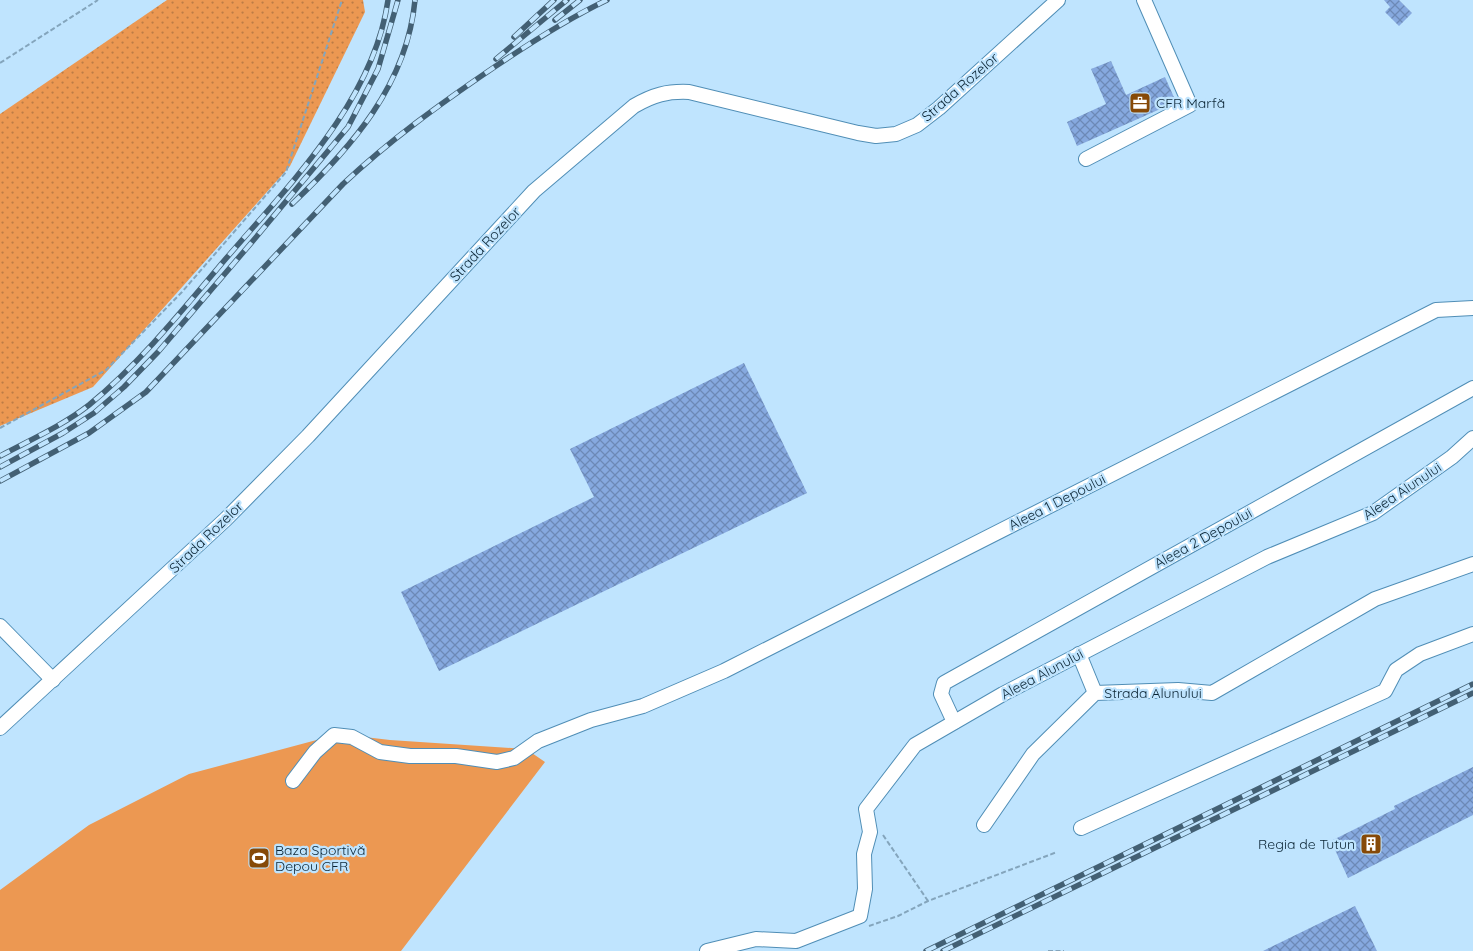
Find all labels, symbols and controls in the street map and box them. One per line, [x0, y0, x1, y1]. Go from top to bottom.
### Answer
street label: Strada Rozelor [918, 48, 1003, 125]
office icon: CFR Marfă [1128, 91, 1152, 115]
place label: CFR Marfă [1156, 94, 1225, 112]
street label: Strada Rozelor [446, 202, 525, 285]
street label: Aleea Alunului [1359, 458, 1445, 524]
street label: Aleea 1 Depoului [1005, 470, 1109, 534]
street label: Strada Rozelor [165, 497, 247, 577]
street label: Aleea 2 Depoului [1151, 504, 1255, 572]
street label: Aleea Alunului [998, 645, 1086, 703]
street label: Strada Alunului [1104, 684, 1202, 702]
building icon: Regia de Tutun [1359, 832, 1383, 856]
place label: Regia de Tutun [1258, 835, 1355, 853]
place label: Baza Sportivă Depou CFR [275, 841, 365, 875]
sports icon: Baza Sportivă Depou CFR [247, 846, 271, 870]

